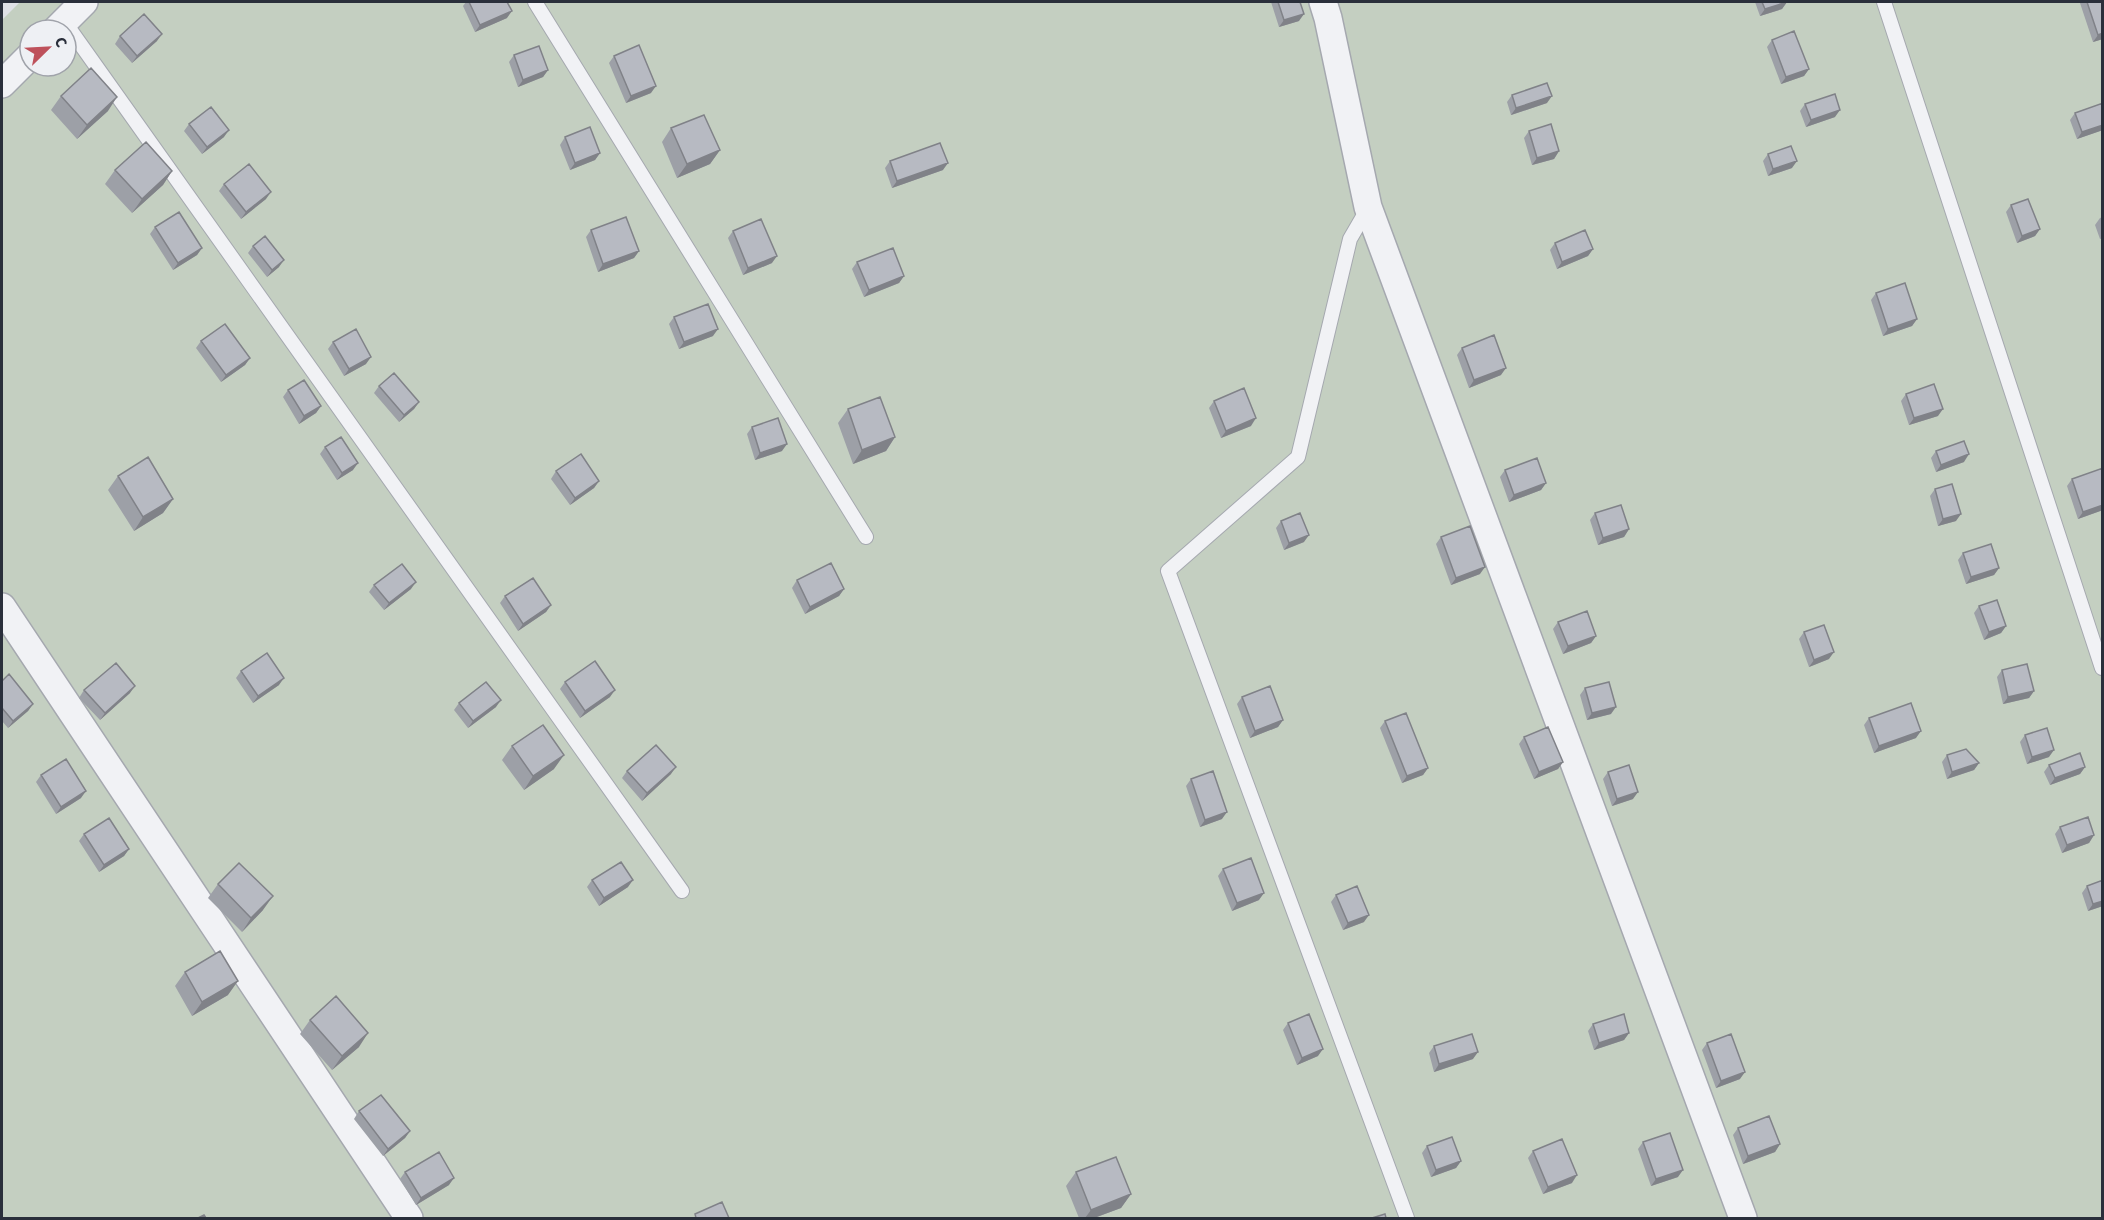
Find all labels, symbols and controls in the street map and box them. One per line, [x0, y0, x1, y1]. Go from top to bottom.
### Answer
north arrow [18, 18, 78, 78]
text: С [49, 34, 73, 51]

